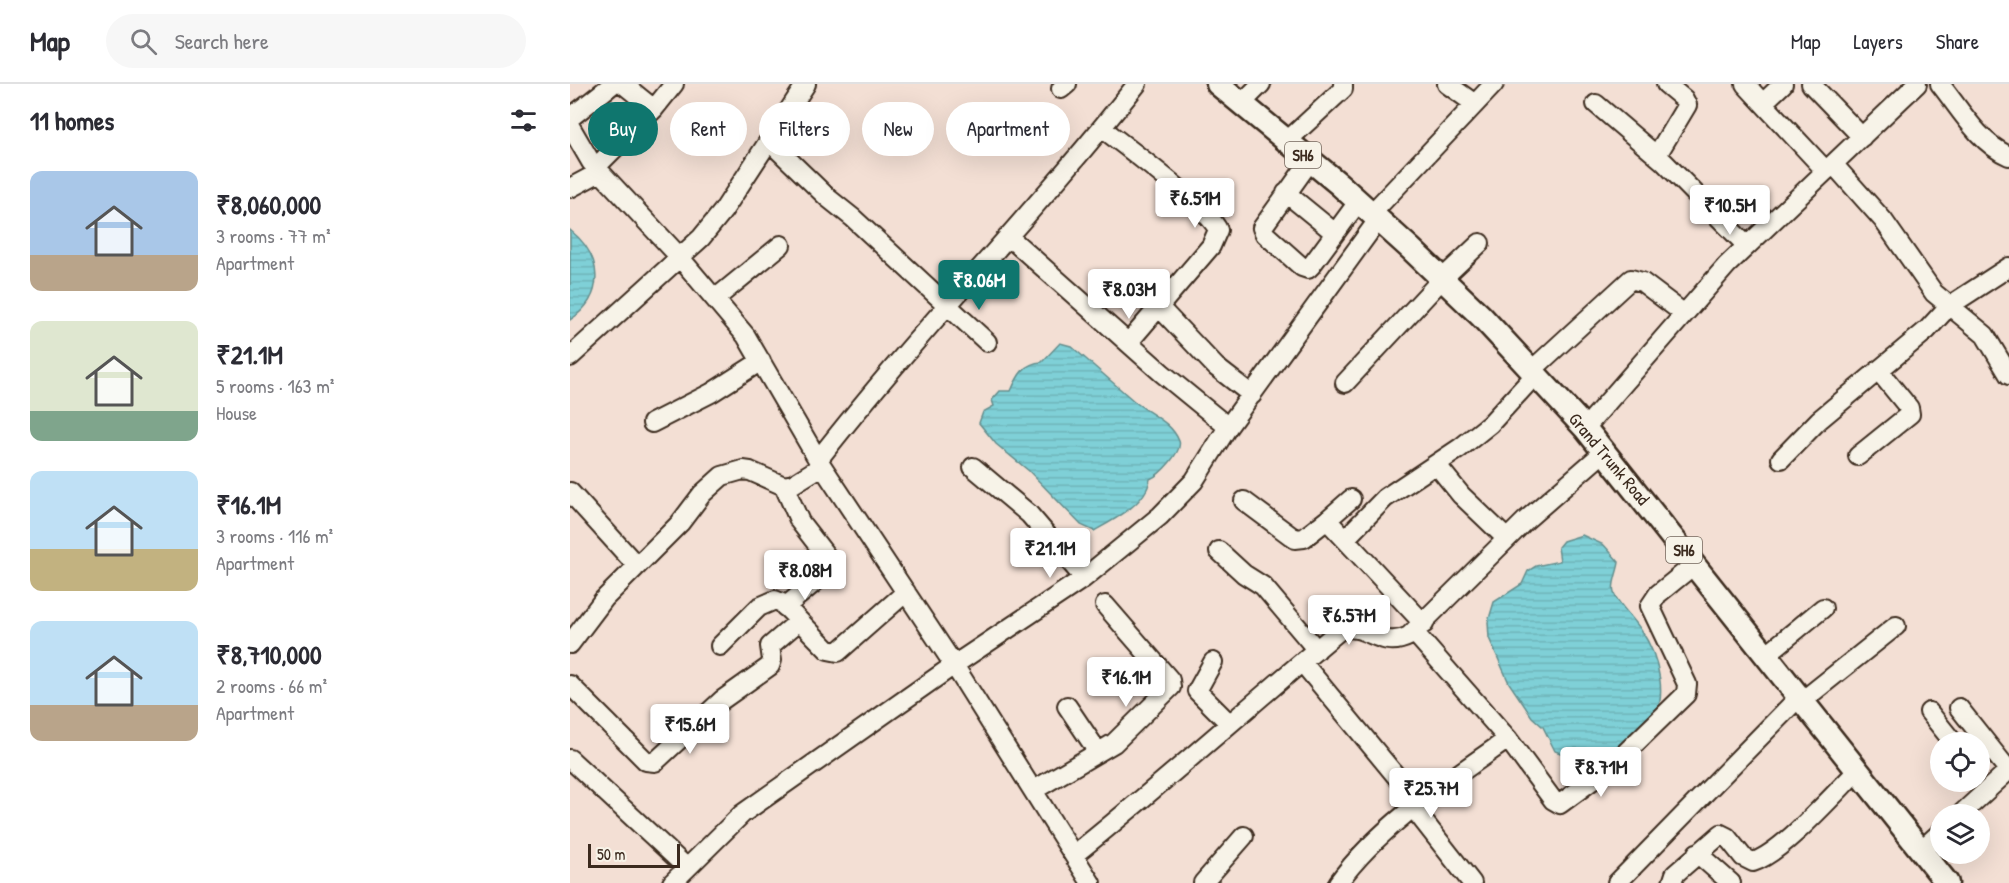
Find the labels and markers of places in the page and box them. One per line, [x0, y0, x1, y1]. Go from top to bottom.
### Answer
pin: ₹6.51M [1146, 178, 1244, 229]
pin: ₹10.5M [1681, 185, 1779, 236]
pin: ₹8.06M [930, 260, 1028, 311]
pin: ₹8.03M [1080, 269, 1178, 320]
pin: ₹21.1M [1001, 528, 1099, 579]
pin: ₹8.08M [756, 550, 854, 601]
pin: ₹6.57M [1300, 595, 1398, 646]
pin: ₹16.1M [1077, 657, 1175, 708]
pin: ₹15.6M [641, 704, 739, 755]
pin: ₹8.71M [1552, 747, 1650, 798]
pin: ₹25.7M [1382, 768, 1480, 819]

